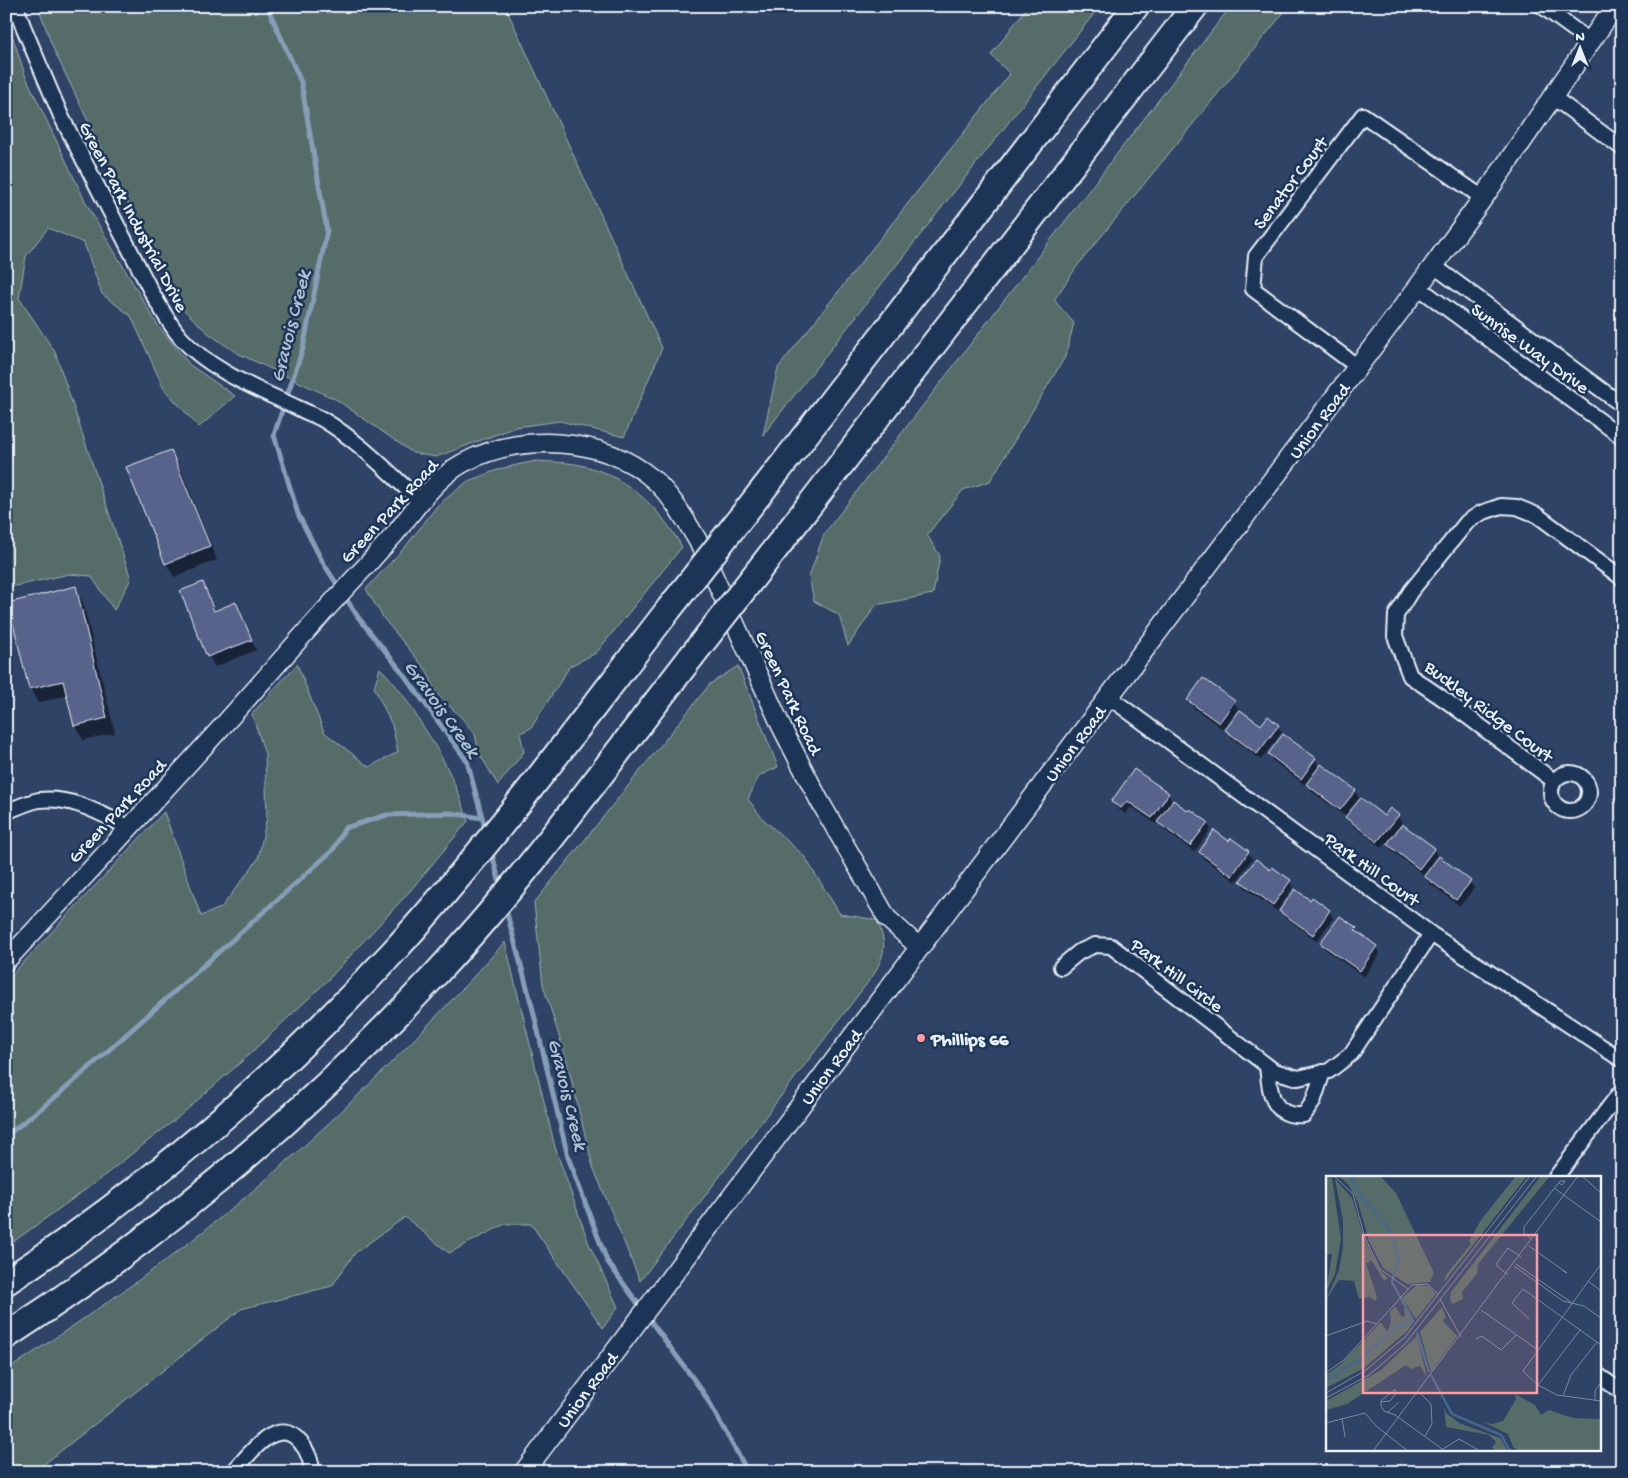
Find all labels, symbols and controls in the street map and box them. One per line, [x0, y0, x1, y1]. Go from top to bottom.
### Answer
north arrow [1556, 22, 1606, 72]
text: N [1575, 29, 1585, 46]
street label: Green Park Industrial Drive [72, 118, 192, 317]
street label: Senator Court [1249, 131, 1336, 235]
water label: Gravois Creek [267, 267, 318, 385]
street label: Sunrise Way Drive [1465, 299, 1593, 401]
street label: Union Road [1285, 378, 1358, 465]
street label: Green Park Road [336, 454, 446, 569]
street label: Green Park Road [748, 628, 826, 761]
street label: Buckley Ridge Court [1418, 656, 1559, 770]
water label: Gravois Creek [397, 657, 484, 765]
street label: Union Road [1041, 701, 1114, 788]
street label: Green Park Road [64, 754, 174, 869]
street label: Park Hill Court [1318, 828, 1425, 914]
street label: Park Hill Circle [1124, 934, 1227, 1019]
street label: Union Road [797, 1024, 870, 1111]
place label: Phillips 66 [930, 1030, 1009, 1053]
marker: Phillips 66 [915, 1032, 927, 1044]
water label: Gravois Creek [541, 1037, 591, 1155]
inset map [1326, 1176, 1600, 1450]
street label: Union Road [553, 1347, 626, 1434]

